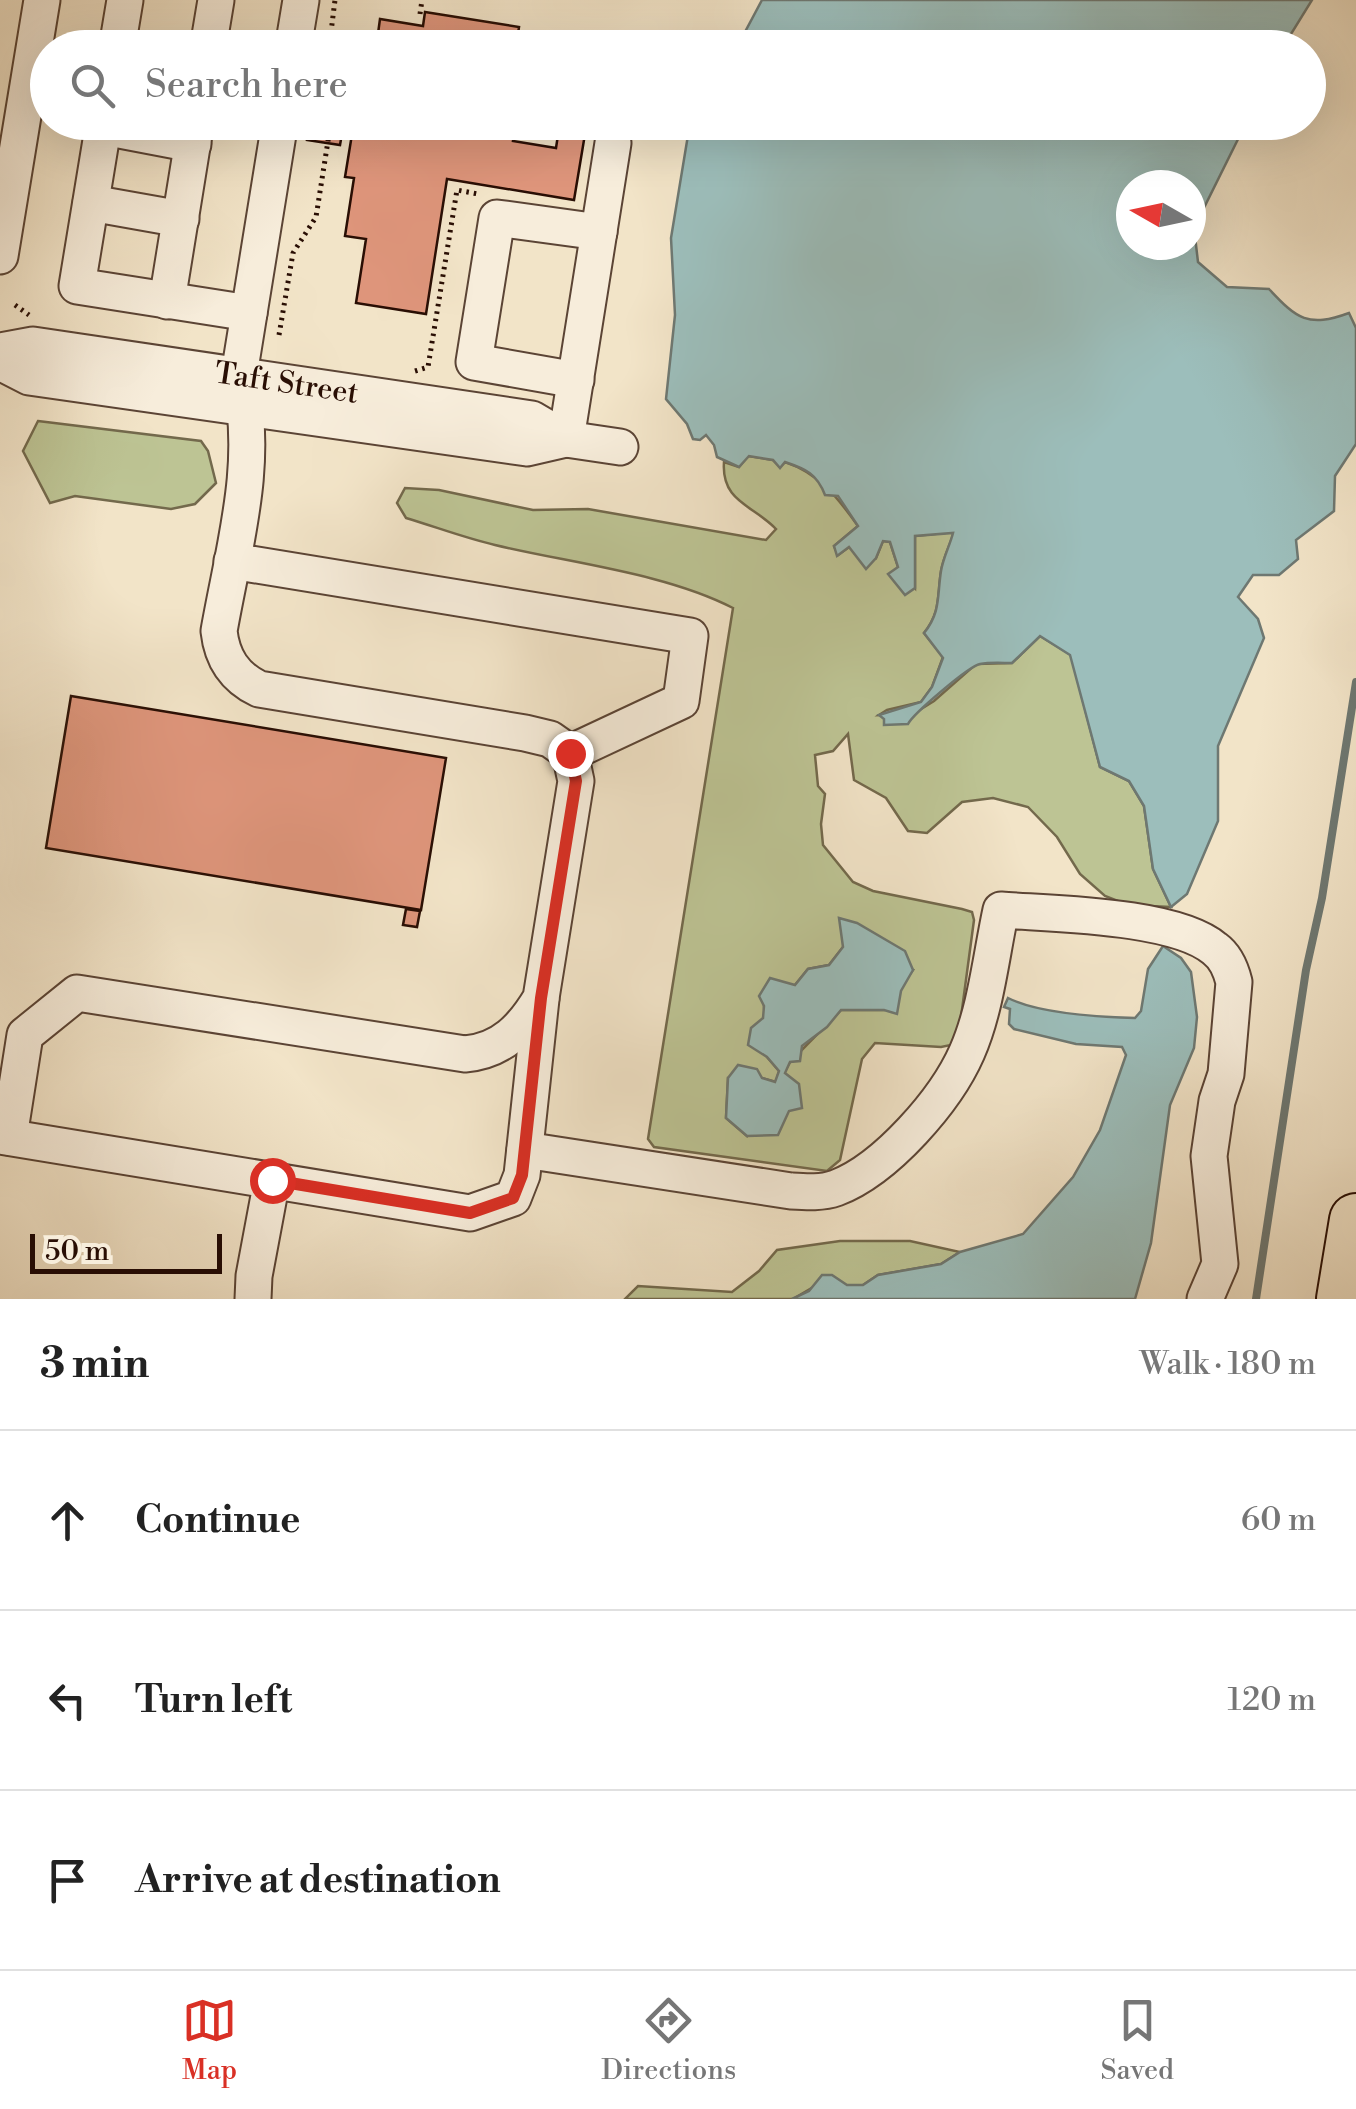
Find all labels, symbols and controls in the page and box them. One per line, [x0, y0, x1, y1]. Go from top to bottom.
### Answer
search box [30, 30, 1326, 140]
icon: search [65, 58, 120, 113]
text: Search here [145, 62, 348, 109]
north arrow [1116, 170, 1206, 260]
street label: Taft Street [212, 354, 361, 413]
route end [548, 731, 594, 777]
route start [250, 1158, 296, 1204]
scale bar [30, 1229, 222, 1274]
text: 50 m [45, 1234, 109, 1269]
text: 3 min [40, 1338, 149, 1391]
text: Walk · 180 m [1140, 1344, 1316, 1384]
icon: ahead [40, 1493, 95, 1548]
text: Continue [135, 1497, 300, 1544]
text: 60 m [1241, 1500, 1316, 1540]
icon: left [40, 1673, 95, 1728]
text: Turn left [135, 1677, 292, 1724]
text: 120 m [1227, 1680, 1316, 1720]
icon: arrive [40, 1853, 95, 1908]
text: Arrive at destination [135, 1857, 501, 1904]
tab: Map [182, 1993, 237, 2088]
tab: Directions [601, 1993, 736, 2088]
tab: Saved [1100, 1993, 1174, 2088]

